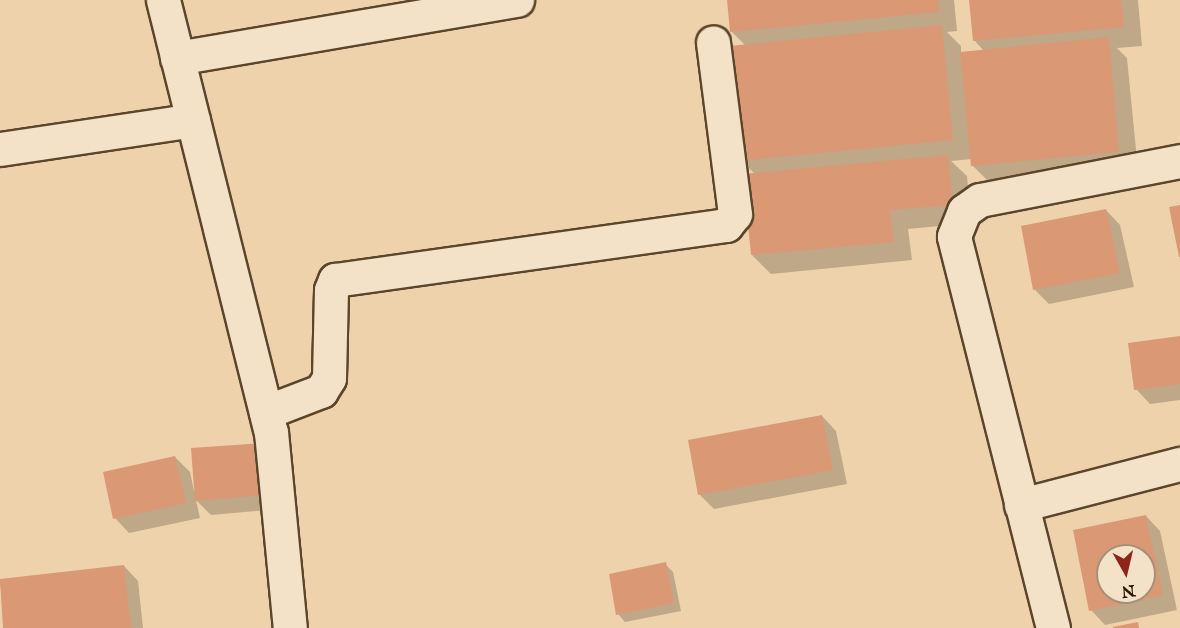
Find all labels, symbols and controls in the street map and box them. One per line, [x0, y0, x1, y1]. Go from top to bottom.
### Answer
north arrow [1096, 544, 1156, 604]
text: N [1120, 579, 1136, 601]

